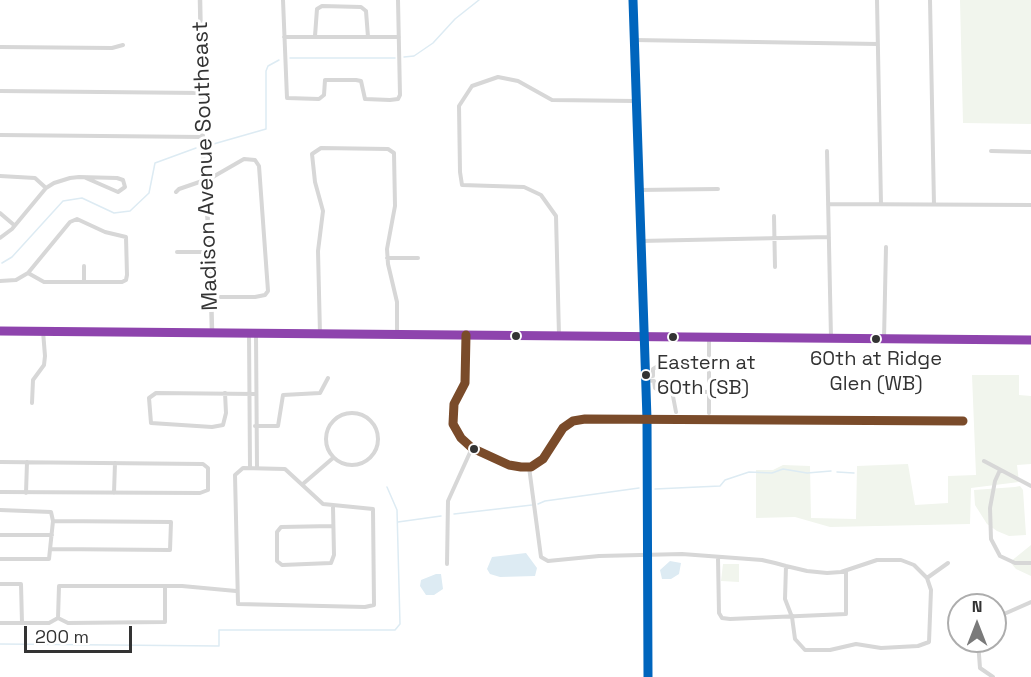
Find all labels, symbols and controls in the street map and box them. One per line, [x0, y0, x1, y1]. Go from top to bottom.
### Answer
street label: Madison Avenue Southeast [188, 21, 224, 311]
unlabelled marker [510, 330, 522, 342]
unlabelled marker [667, 331, 679, 343]
marker: 60th at Ridge Glen (WB) [870, 333, 882, 345]
place label: 60th at Ridge Glen (WB) [810, 348, 942, 395]
place label: Eastern at 60th (SB) [657, 352, 756, 399]
marker: Eastern at 60th (SB) [640, 369, 652, 381]
unlabelled marker [468, 443, 480, 455]
north arrow [947, 593, 1007, 653]
text: N [972, 596, 982, 617]
scale bar [27, 614, 135, 652]
text: 200 m [35, 625, 89, 648]

